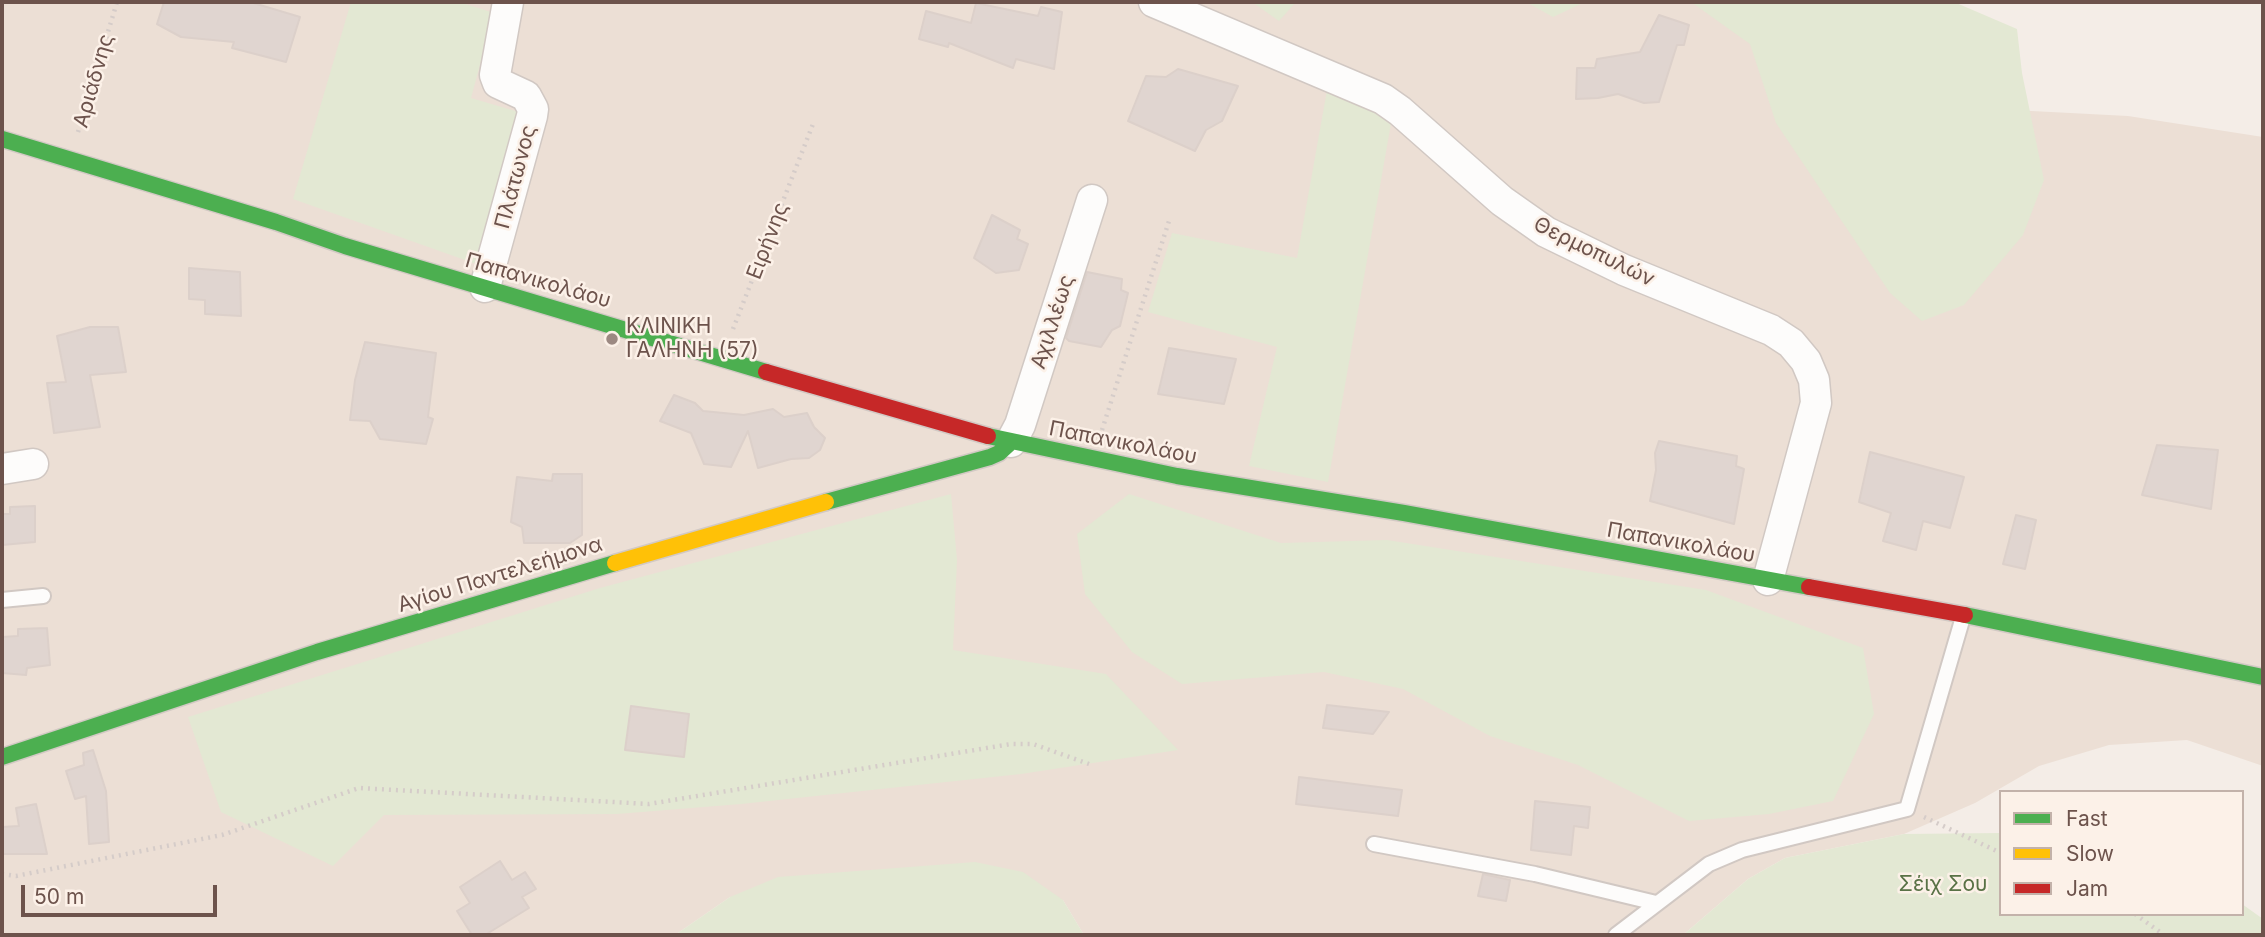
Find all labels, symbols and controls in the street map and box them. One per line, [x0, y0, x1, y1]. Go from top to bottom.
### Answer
street label: Αριάδνης [69, 31, 119, 131]
street label: Πλάτωνος [490, 122, 542, 232]
street label: Ειρήνης [742, 199, 794, 283]
street label: Θερμοπυλών [1529, 212, 1659, 292]
street label: Παπανικολάου [462, 248, 614, 314]
street label: Αχιλλέως [1026, 272, 1080, 372]
place label: ΚΛΙΝΙΚΗ ΓΑΛΗΝΗ (57) [626, 314, 759, 364]
marker: ΚΛΙΝΙΚΗ ΓΑΛΗΝΗ (57) [604, 331, 620, 347]
street label: Παπανικολάου [1047, 416, 1199, 470]
street label: Παπανικολάου [1605, 518, 1757, 568]
street label: Αγίου Παντελεήμονα [395, 532, 605, 618]
legend [1999, 790, 2244, 916]
text: Fast [2066, 806, 2108, 831]
text: Slow [2066, 841, 2114, 866]
scale bar [24, 870, 220, 914]
park label: Σέιχ Σου [1899, 872, 1987, 898]
text: Jam [2066, 876, 2108, 901]
text: 50 m [34, 884, 84, 909]

